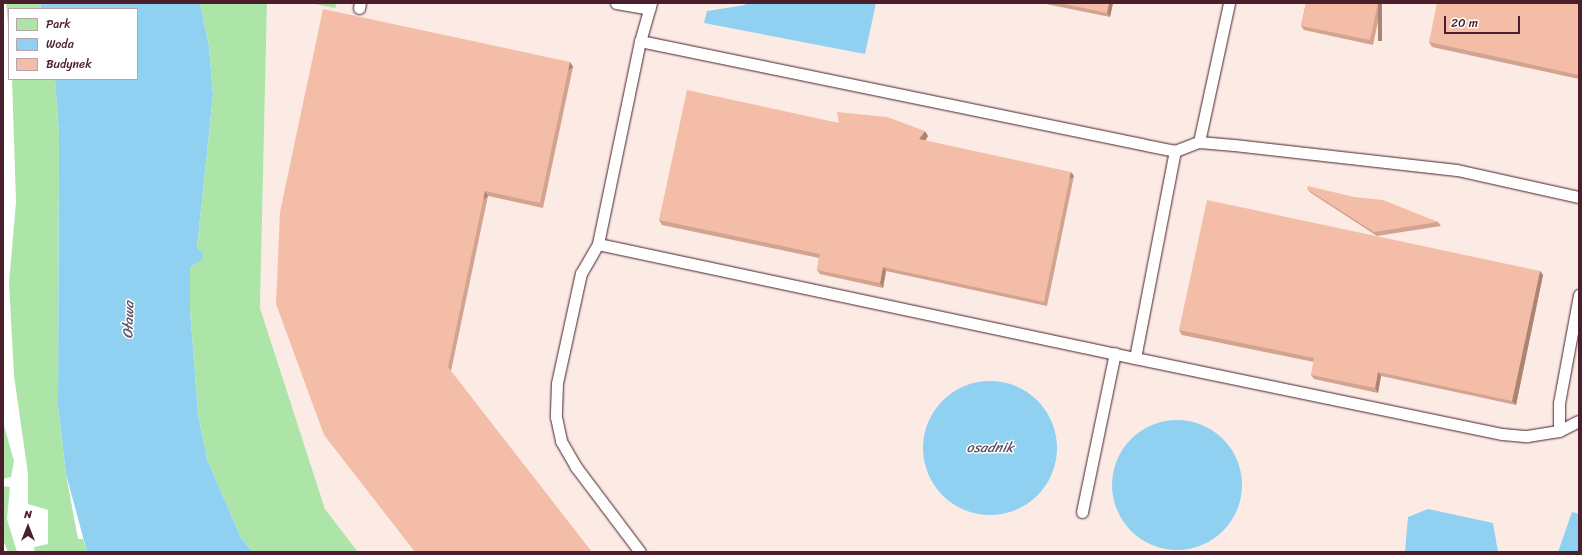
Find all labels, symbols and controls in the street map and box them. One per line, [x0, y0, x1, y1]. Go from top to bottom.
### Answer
legend [8, 8, 138, 80]
scale bar [1446, 8, 1522, 34]
text: 20 m [1451, 12, 1478, 34]
text: Park [46, 13, 71, 35]
text: Woda [46, 33, 74, 55]
text: Budynek [46, 53, 92, 75]
water label: Oława [120, 301, 138, 339]
water label: osadnik [967, 440, 1013, 456]
text: N [24, 505, 32, 524]
north arrow [8, 507, 48, 547]

